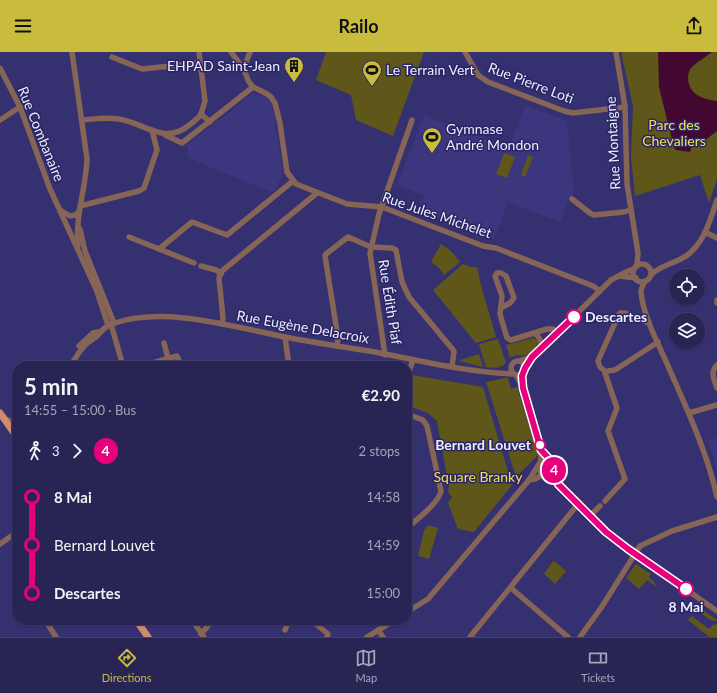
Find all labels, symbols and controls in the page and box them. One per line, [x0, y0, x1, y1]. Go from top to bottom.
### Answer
icon: menu [12, 15, 34, 37]
text: Railo [339, 15, 378, 37]
icon: share [683, 15, 705, 37]
building icon: EHPAD Saint-Jean [283, 55, 305, 83]
place label: EHPAD Saint-Jean [167, 57, 280, 74]
street label: Rue Pierre Loti [486, 58, 576, 107]
sports icon: Le Terrain Vert [361, 59, 383, 87]
place label: Le Terrain Vert [386, 61, 474, 78]
street label: Rue Combanaire [15, 84, 68, 184]
street label: Rue Montaigne [602, 96, 623, 190]
park label: Parc des Chevaliers [642, 116, 706, 149]
place label: Gymnase André Mondon [446, 120, 539, 153]
sports icon: Gymnase André Mondon [421, 126, 443, 154]
street label: Rue Jules Michelet [380, 188, 494, 241]
street label: Rue Édith Piaf [375, 258, 406, 346]
map controls [669, 269, 705, 349]
button: locate [669, 269, 705, 305]
street label: Rue Eugène Delacroix [236, 306, 371, 347]
place label: Descartes [585, 308, 647, 325]
marker: Descartes [566, 309, 582, 325]
button: layers [669, 313, 705, 349]
text: 5 min [24, 373, 79, 400]
text: €2.90 [362, 386, 400, 404]
text: 14:55 – 15:00 · Bus [24, 402, 136, 418]
place label: Bernard Louvet [435, 436, 532, 453]
marker: Bernard Louvet [534, 439, 546, 451]
icon: walk [24, 440, 46, 462]
icon: forward [66, 440, 88, 462]
text: 4 [102, 442, 110, 459]
text: 3 [52, 443, 60, 459]
text: 2 stops [359, 443, 400, 459]
line badge: 4 [541, 457, 567, 483]
text: 4 [550, 461, 558, 478]
park label: Square Branky [434, 468, 523, 485]
text: 8 Mai [54, 488, 92, 506]
text: 14:58 [367, 489, 400, 505]
text: Bernard Louvet [54, 536, 155, 554]
text: 14:59 [367, 537, 400, 553]
marker: 8 Mai [678, 581, 694, 597]
text: Descartes [54, 584, 120, 602]
text: 15:00 [367, 585, 400, 601]
place label: 8 Mai [668, 598, 704, 615]
tab: Directions [102, 647, 152, 684]
tab: Map [355, 647, 377, 684]
tab: Tickets [581, 647, 615, 684]

